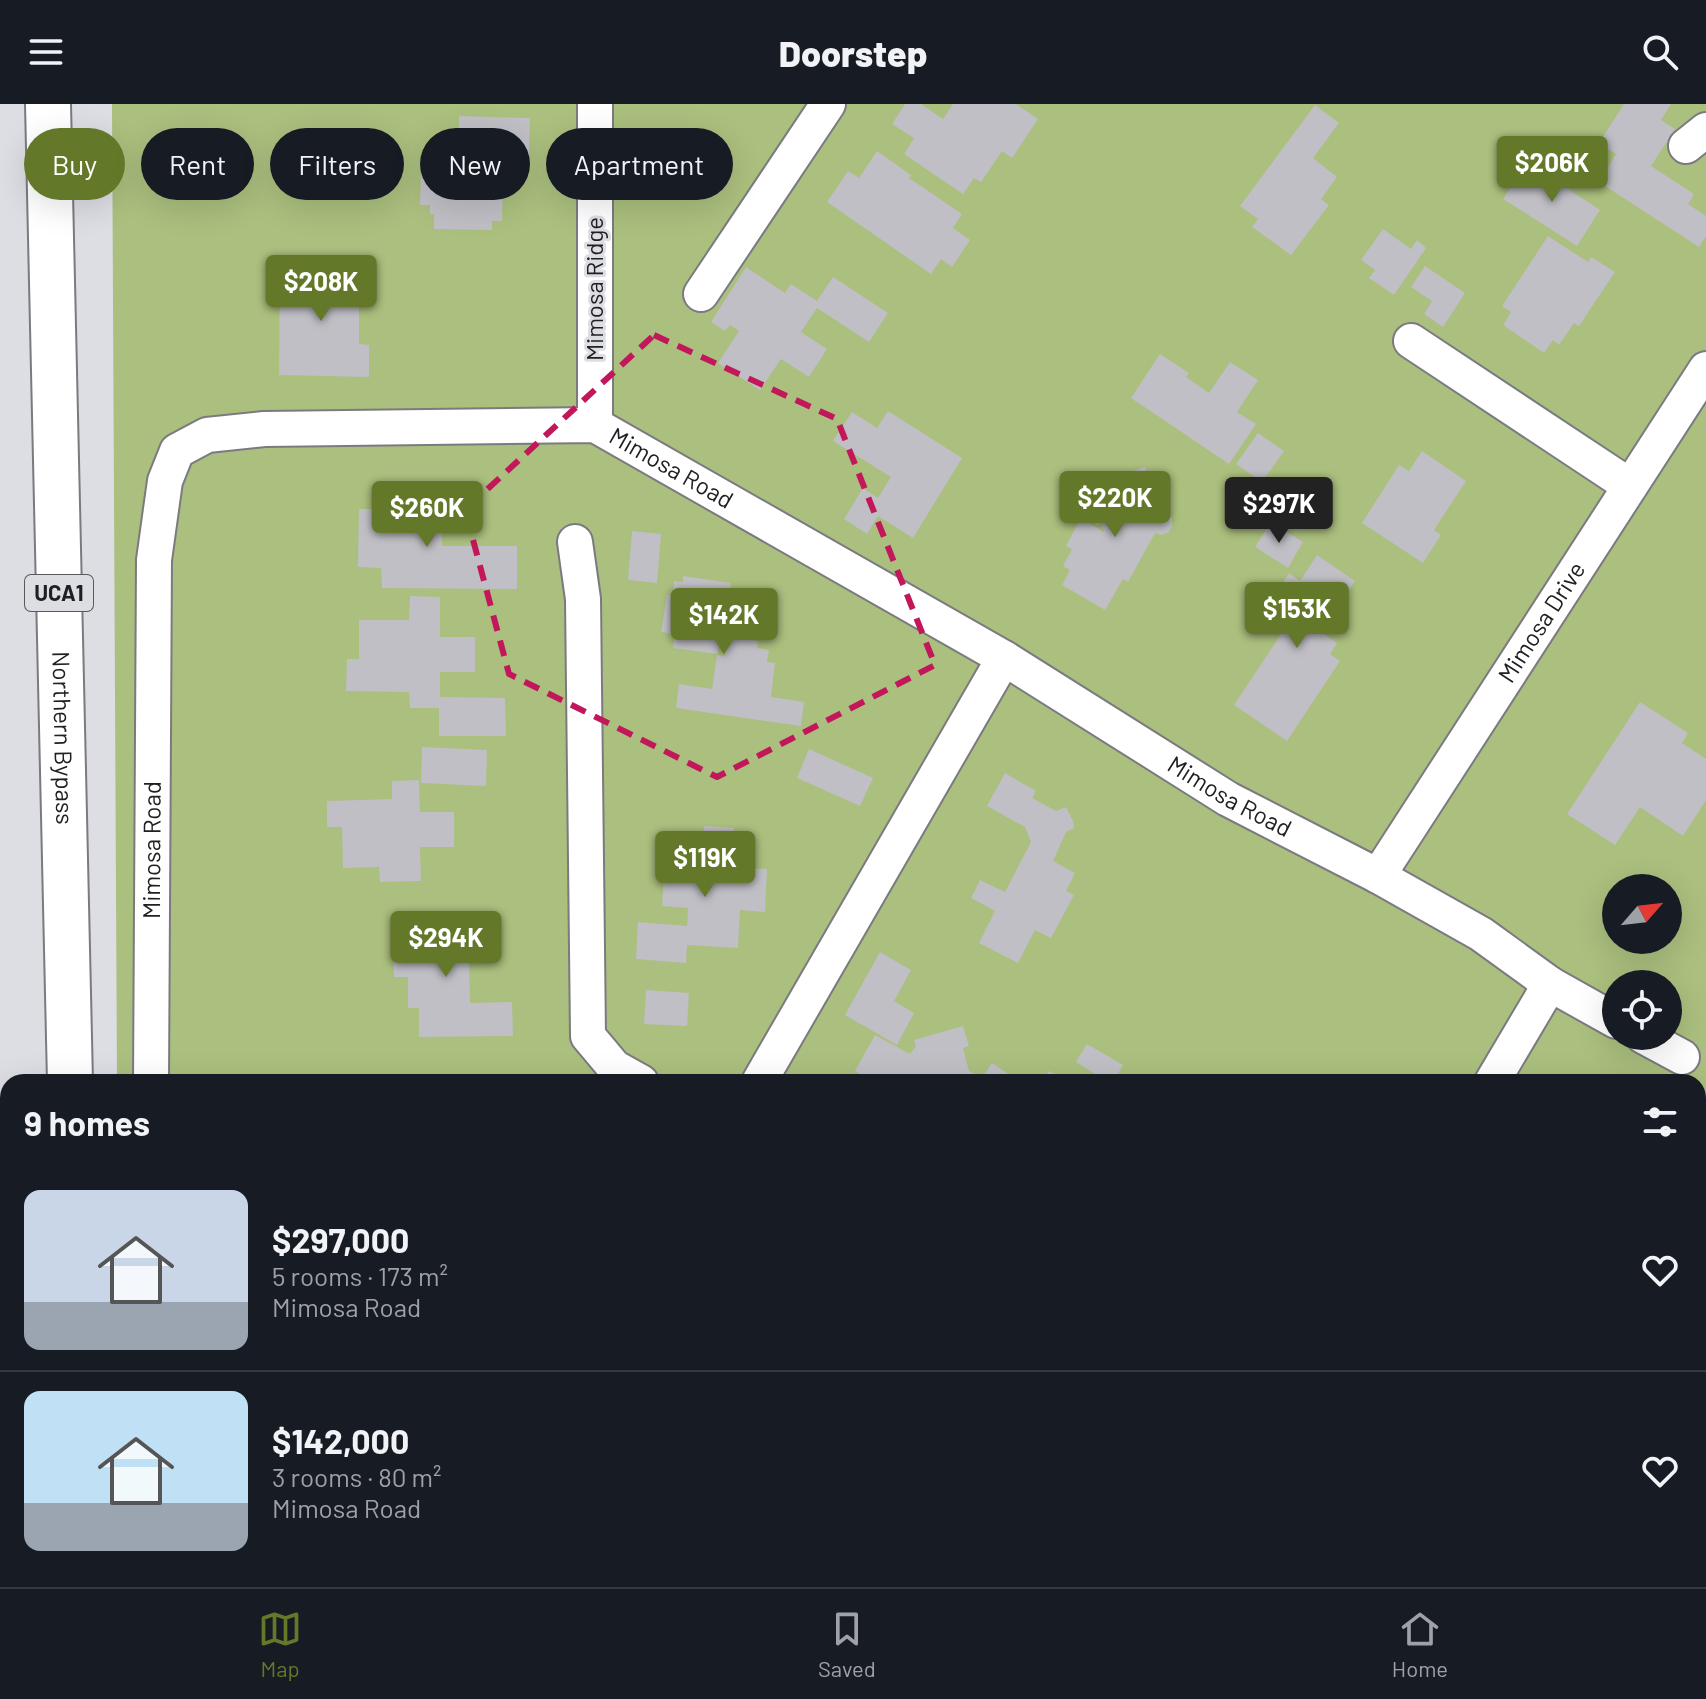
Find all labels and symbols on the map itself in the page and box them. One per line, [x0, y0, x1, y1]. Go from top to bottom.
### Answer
pin: $206K [1496, 136, 1608, 204]
street label: Mimosa Ridge [579, 217, 608, 361]
pin: $208K [265, 255, 377, 323]
street label: Mimosa Road [605, 420, 739, 514]
pin: $220K [1059, 471, 1171, 539]
pin: $297K [1223, 477, 1335, 545]
pin: $260K [371, 481, 483, 549]
street label: Mimosa Drive [1491, 556, 1590, 688]
road number: UCA1 [25, 575, 93, 611]
pin: $153K [1241, 582, 1353, 650]
pin: $142K [668, 588, 780, 656]
street label: Northern Bypass [47, 651, 80, 825]
street label: Mimosa Road [1163, 749, 1297, 842]
street label: Mimosa Road [136, 781, 166, 919]
pin: $119K [649, 831, 761, 899]
north arrow [1602, 874, 1682, 954]
pin: $294K [390, 911, 502, 979]

